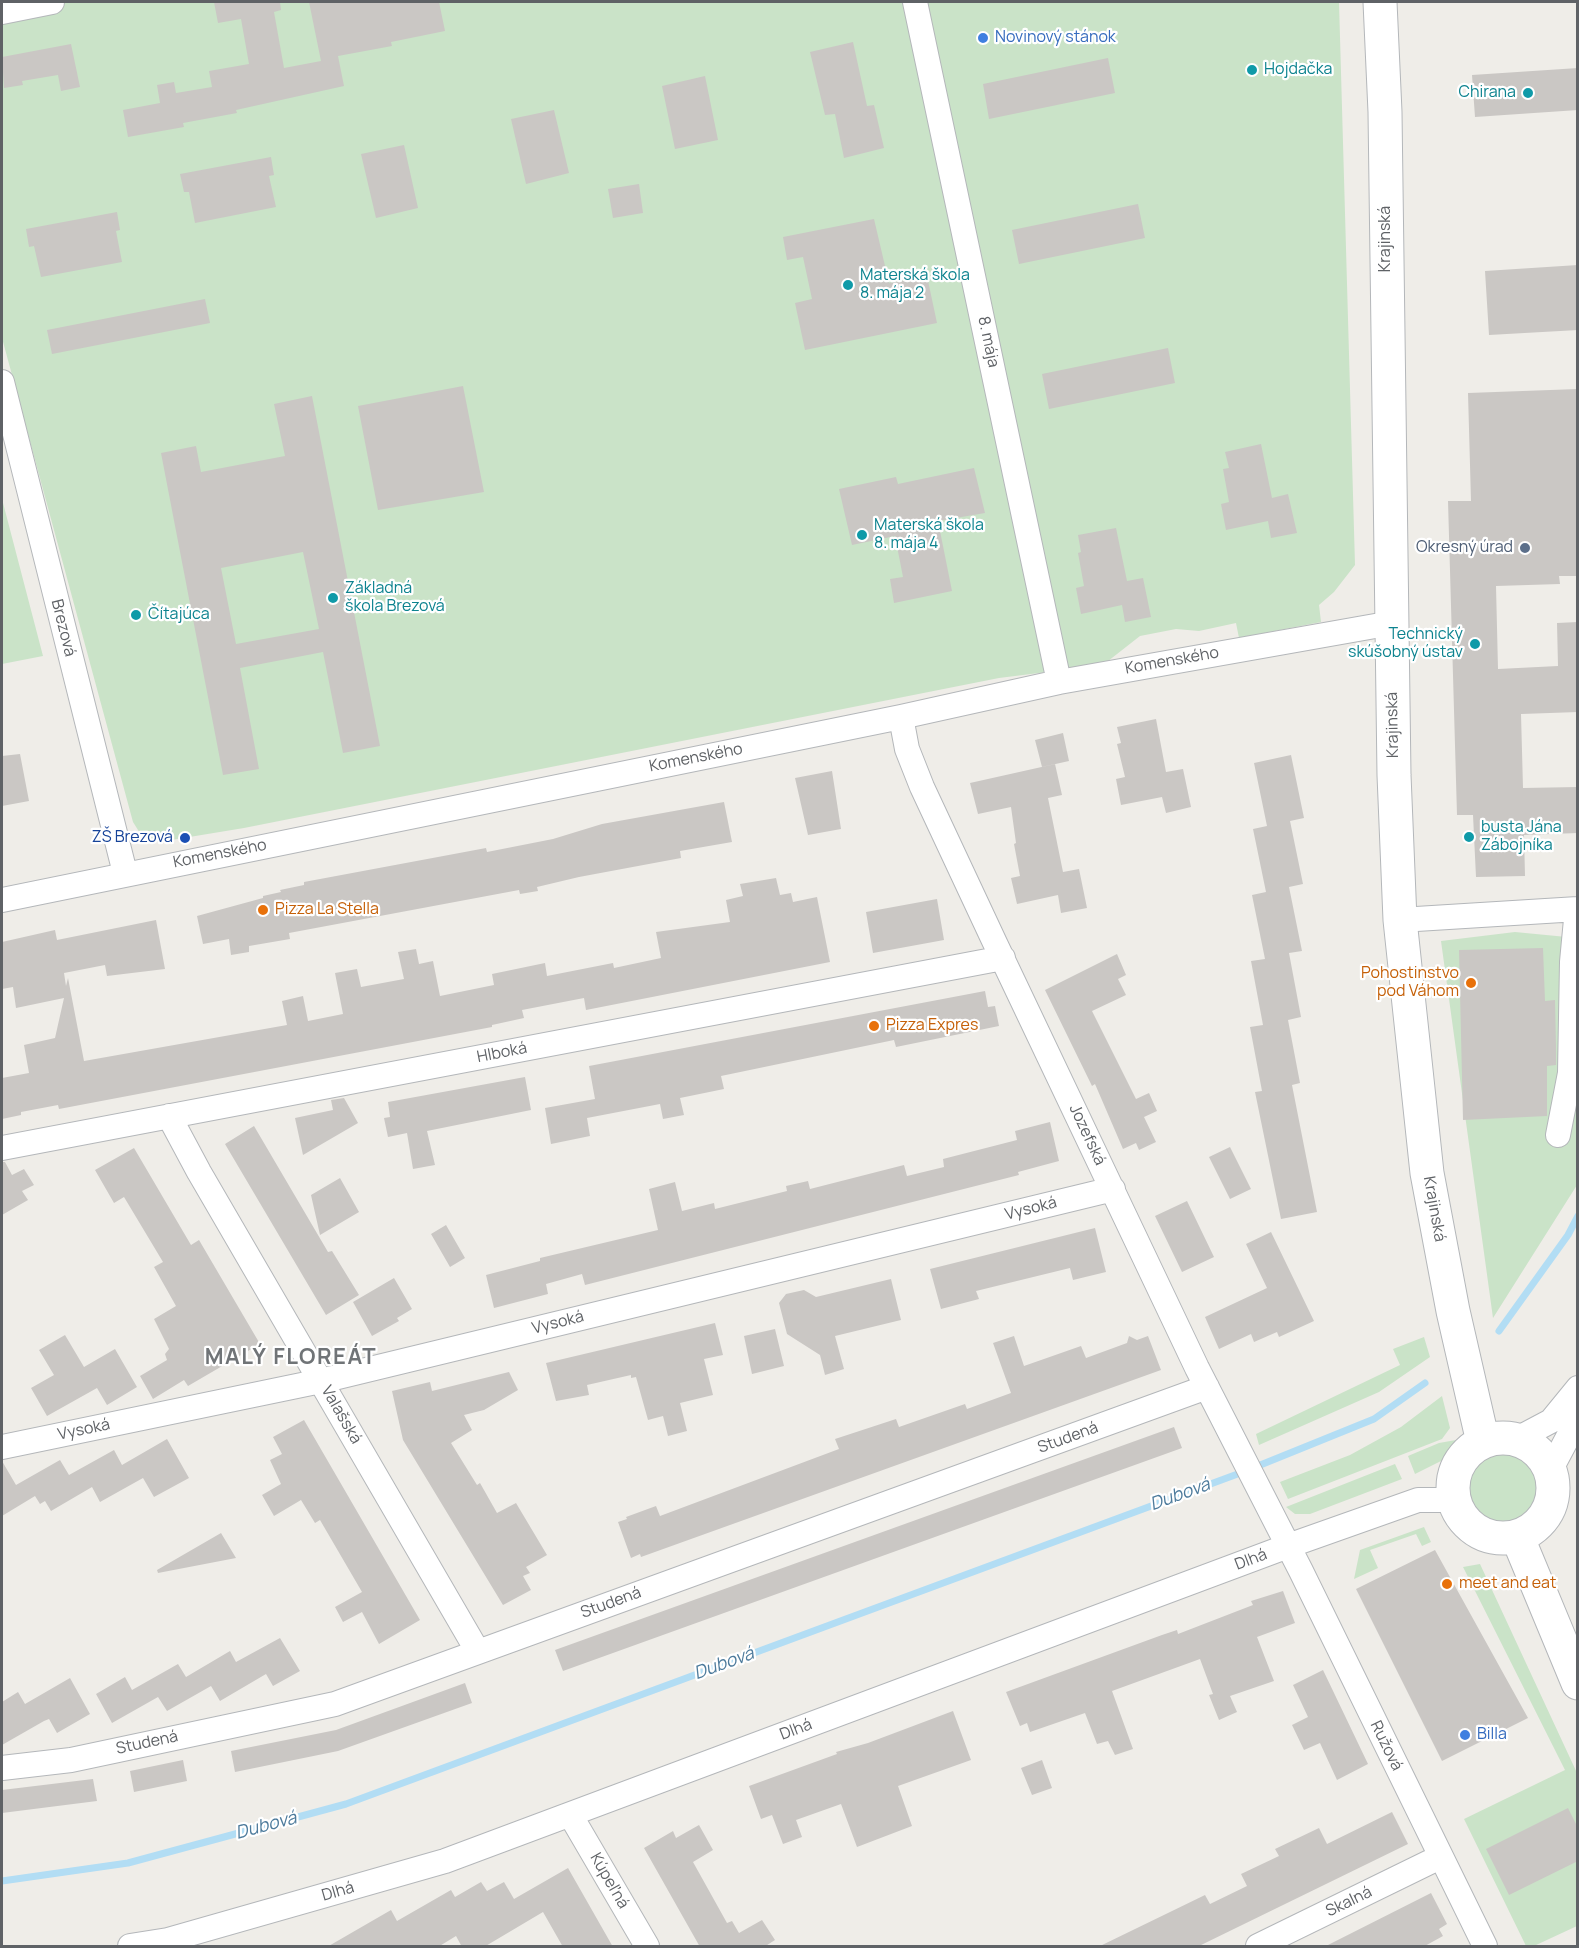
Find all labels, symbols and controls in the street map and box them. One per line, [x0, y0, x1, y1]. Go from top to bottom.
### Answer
place label: Novinový stánok [995, 28, 1116, 48]
marker: Novinový stánok [976, 31, 990, 45]
place label: Hojdačka [1264, 60, 1332, 80]
marker: Hojdačka [1245, 63, 1259, 77]
place label: Chirana [1459, 83, 1516, 103]
marker: Chirana [1521, 86, 1535, 100]
street label: Krajinská [1376, 206, 1396, 272]
place label: Materská škola 8. mája 2 [860, 266, 970, 304]
marker: Materská škola 8. mája 2 [841, 278, 855, 292]
street label: 8. mája [973, 315, 1003, 369]
place label: Materská škola 8. mája 4 [874, 516, 984, 554]
marker: Materská škola 8. mája 4 [855, 528, 869, 542]
place label: Okresný úrad [1416, 538, 1513, 558]
marker: Okresný úrad [1518, 541, 1532, 555]
place label: Základná škola Brezová [345, 579, 445, 617]
marker: Základná škola Brezová [326, 591, 340, 605]
street label: Brezová [47, 597, 79, 659]
place label: Čítajúca [148, 605, 210, 625]
marker: Čítajúca [129, 608, 143, 622]
place label: Technický skúšobný ústav [1348, 625, 1463, 663]
marker: Technický skúšobný ústav [1468, 637, 1482, 651]
street label: Komenského [1124, 643, 1220, 679]
street label: Krajinská [1383, 692, 1403, 758]
street label: Komenského [648, 740, 744, 776]
place label: busta Jána Zábojníka [1481, 818, 1562, 856]
place label: ZŠ Brezová [92, 828, 173, 848]
marker: busta Jána Zábojníka [1462, 830, 1476, 844]
marker: ZŠ Brezová [178, 831, 192, 845]
street label: Komenského [172, 836, 268, 872]
place label: Pizza La Stella [275, 900, 379, 920]
marker: Pizza La Stella [256, 903, 270, 917]
place label: Pohostinstvo pod Váhom [1361, 964, 1459, 1002]
marker: Pohostinstvo pod Váhom [1464, 976, 1478, 990]
place label: Pizza Expres [886, 1016, 978, 1036]
marker: Pizza Expres [867, 1019, 881, 1033]
street label: Hlboká [475, 1039, 529, 1067]
street label: Jozefská [1065, 1102, 1109, 1168]
street label: Krajinská [1419, 1175, 1449, 1243]
street label: Vysoká [1003, 1193, 1059, 1225]
street label: Vysoká [530, 1307, 586, 1339]
district label: MALÝ FLOREÁT [205, 1345, 377, 1371]
street label: Valašská [317, 1382, 365, 1448]
street label: Vysoká [56, 1415, 112, 1445]
street label: Studená [1035, 1418, 1101, 1458]
water label: Dubová [1147, 1474, 1213, 1516]
street label: Dlhá [1232, 1545, 1270, 1575]
place label: meet and eat [1459, 1574, 1556, 1594]
marker: meet and eat [1440, 1577, 1454, 1591]
street label: Studená [578, 1583, 644, 1623]
water label: Dubová [691, 1643, 757, 1685]
street label: Dlhá [777, 1715, 815, 1745]
street label: Ružová [1366, 1718, 1406, 1774]
place label: Billa [1477, 1725, 1507, 1745]
street label: Studená [114, 1727, 180, 1759]
marker: Billa [1458, 1728, 1472, 1742]
water label: Dubová [233, 1808, 299, 1844]
street label: Kúpeľná [585, 1850, 633, 1912]
street label: Dlhá [320, 1878, 356, 1906]
street label: Skalná [1323, 1883, 1375, 1921]

